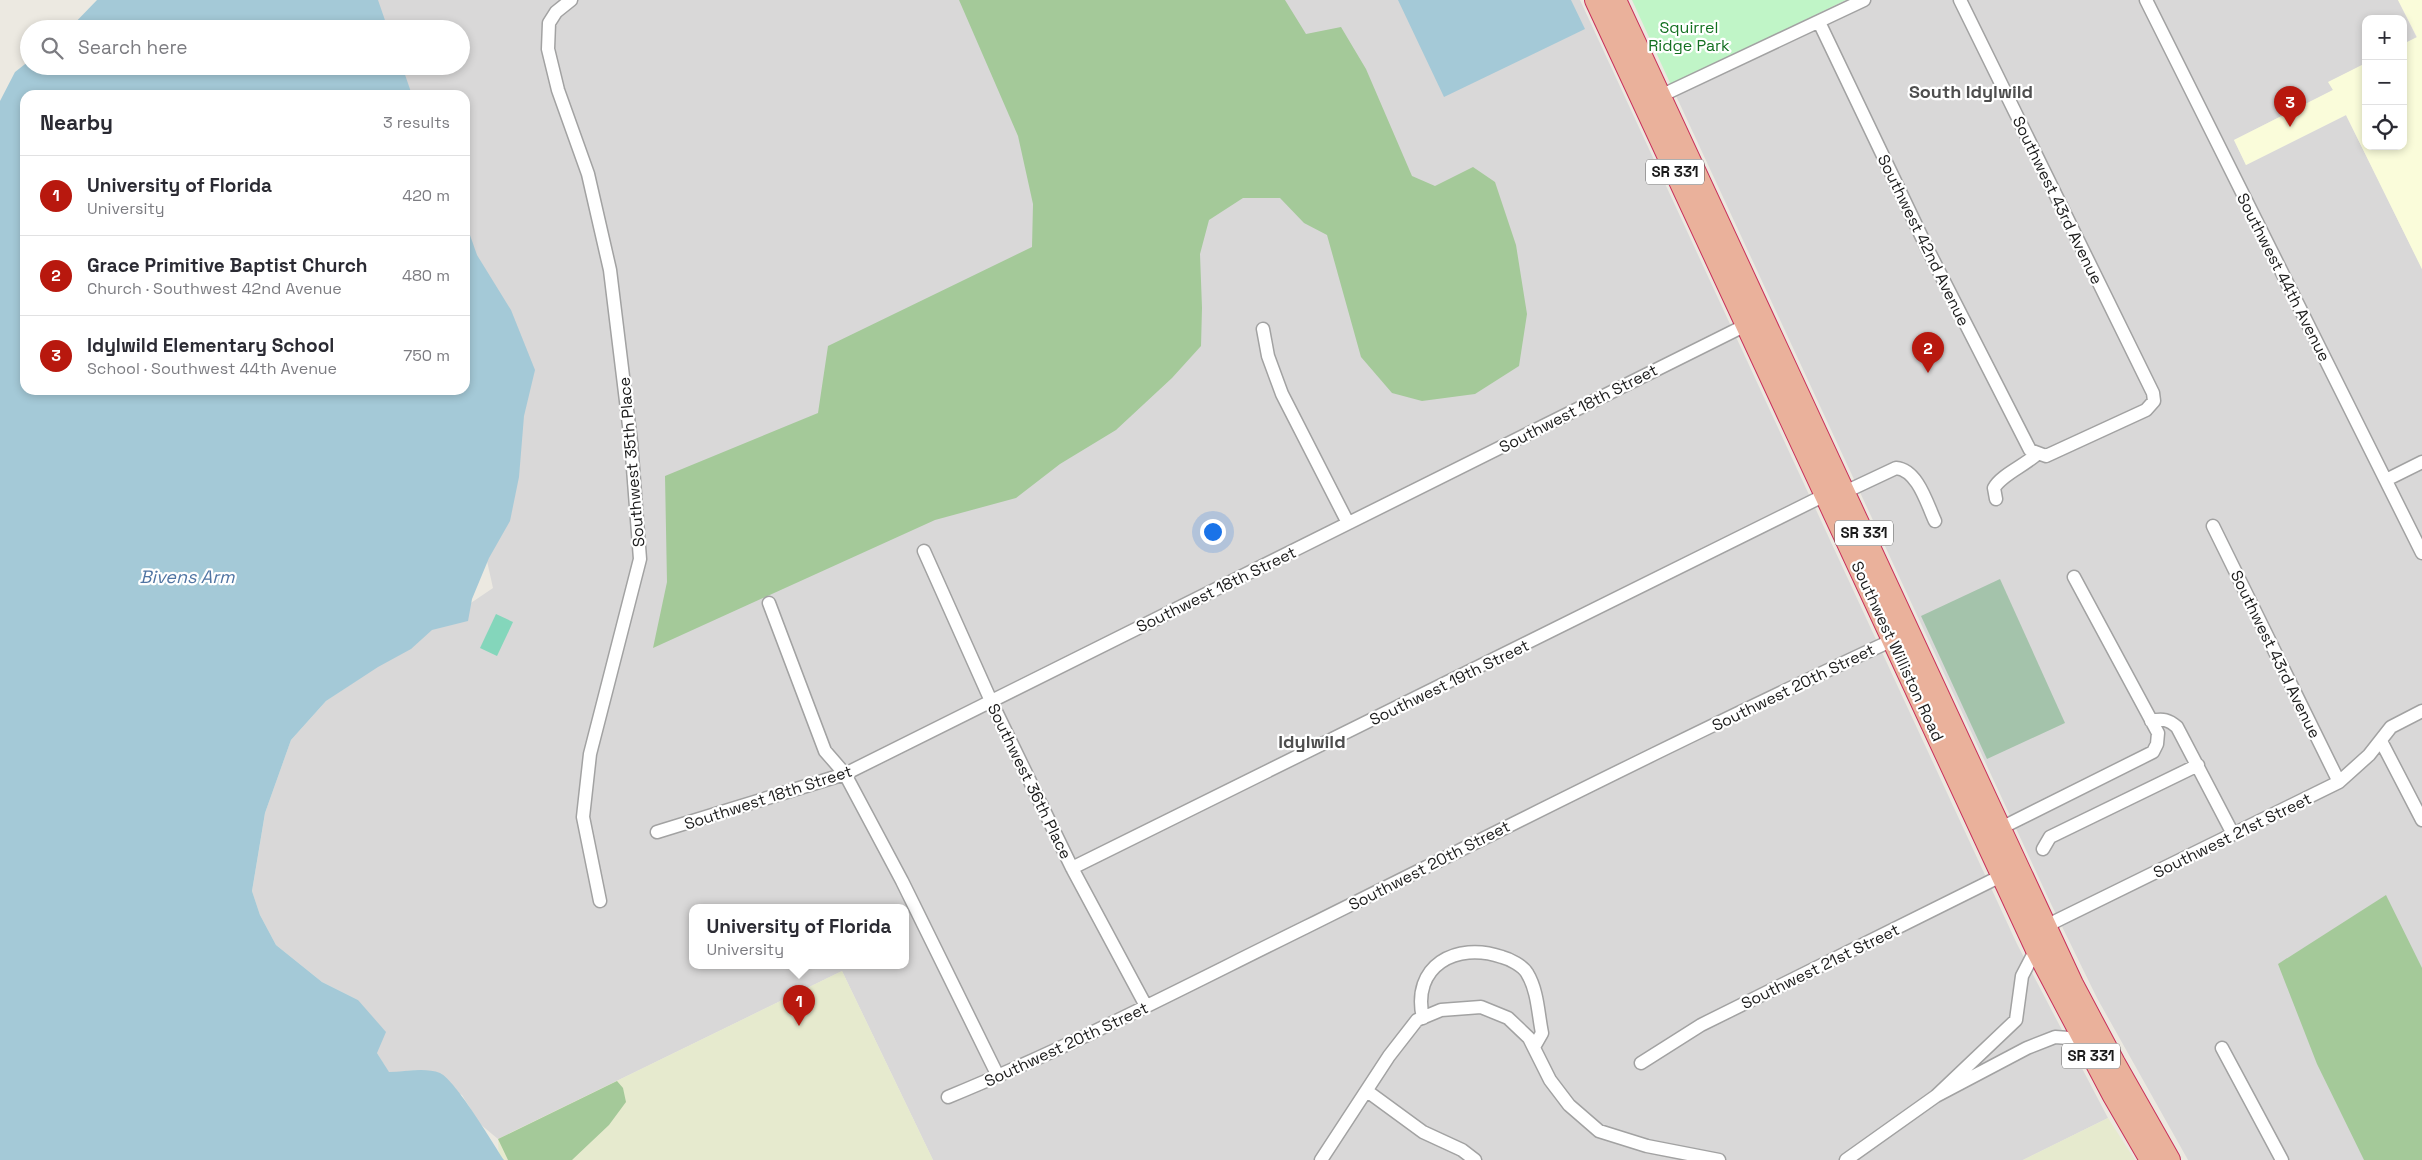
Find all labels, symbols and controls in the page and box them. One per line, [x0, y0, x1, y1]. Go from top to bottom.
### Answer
map controls [2362, 15, 2407, 150]
button: + [2362, 15, 2407, 60]
park label: Squirrel Ridge Park [1648, 17, 1730, 56]
search box [20, 20, 470, 75]
icon: search [38, 34, 66, 62]
text: Search here [78, 35, 188, 60]
button: − [2362, 60, 2407, 105]
district label: South Idylwild [1909, 80, 2033, 103]
pin: 3 [2274, 86, 2306, 127]
button: locate [2362, 105, 2407, 150]
text: Nearby [40, 109, 113, 136]
text: 3 results [383, 112, 450, 133]
street label: Southwest 43rd Avenue [2008, 113, 2107, 288]
street label: Southwest 42nd Avenue [1873, 151, 1974, 330]
road number: SR 331 [1646, 160, 1704, 184]
text: University of Florida [87, 173, 272, 198]
text: 1 [52, 185, 60, 206]
text: 420 m [402, 185, 450, 206]
street label: Southwest 44th Avenue [2232, 190, 2335, 365]
text: University [87, 198, 165, 219]
text: Grace Primitive Baptist Church [87, 253, 367, 278]
text: 2 [51, 265, 61, 286]
text: 480 m [402, 265, 450, 286]
text: Church · Southwest 42nd Avenue [87, 278, 342, 299]
pin: 2 [1912, 332, 1944, 373]
text: Idylwild Elementary School [87, 333, 334, 358]
text: 3 [51, 345, 61, 366]
text: 750 m [403, 345, 450, 366]
text: School · Southwest 44th Avenue [87, 358, 337, 379]
street label: Southwest 18th Street [1495, 359, 1661, 458]
street label: Southwest 35th Place [614, 376, 649, 548]
your location [1200, 519, 1226, 545]
road number: SR 331 [1835, 520, 1893, 546]
street label: Southwest 18th Street [1133, 542, 1300, 637]
street label: Southwest Williston Road [1847, 558, 1949, 745]
water label: Bivens Arm [140, 565, 235, 588]
street label: Southwest 43rd Avenue [2226, 567, 2325, 742]
street label: Southwest 19th Street [1366, 635, 1533, 730]
street label: Southwest 20th Street [1708, 639, 1878, 736]
street label: Southwest 36th Place [983, 700, 1076, 863]
district label: Idylwild [1278, 730, 1346, 753]
street label: Southwest 18th Street [682, 760, 855, 835]
street label: Southwest 21st Street [2150, 788, 2315, 883]
street label: Southwest 20th Street [1345, 816, 1514, 915]
popup [689, 904, 909, 969]
text: University of Florida [706, 914, 892, 939]
street label: Southwest 21st Street [1738, 919, 1903, 1014]
text: University [706, 939, 784, 960]
pin: 1 [783, 985, 815, 1026]
street label: Southwest 20th Street [981, 997, 1152, 1092]
road number: SR 331 [2062, 1044, 2120, 1068]

